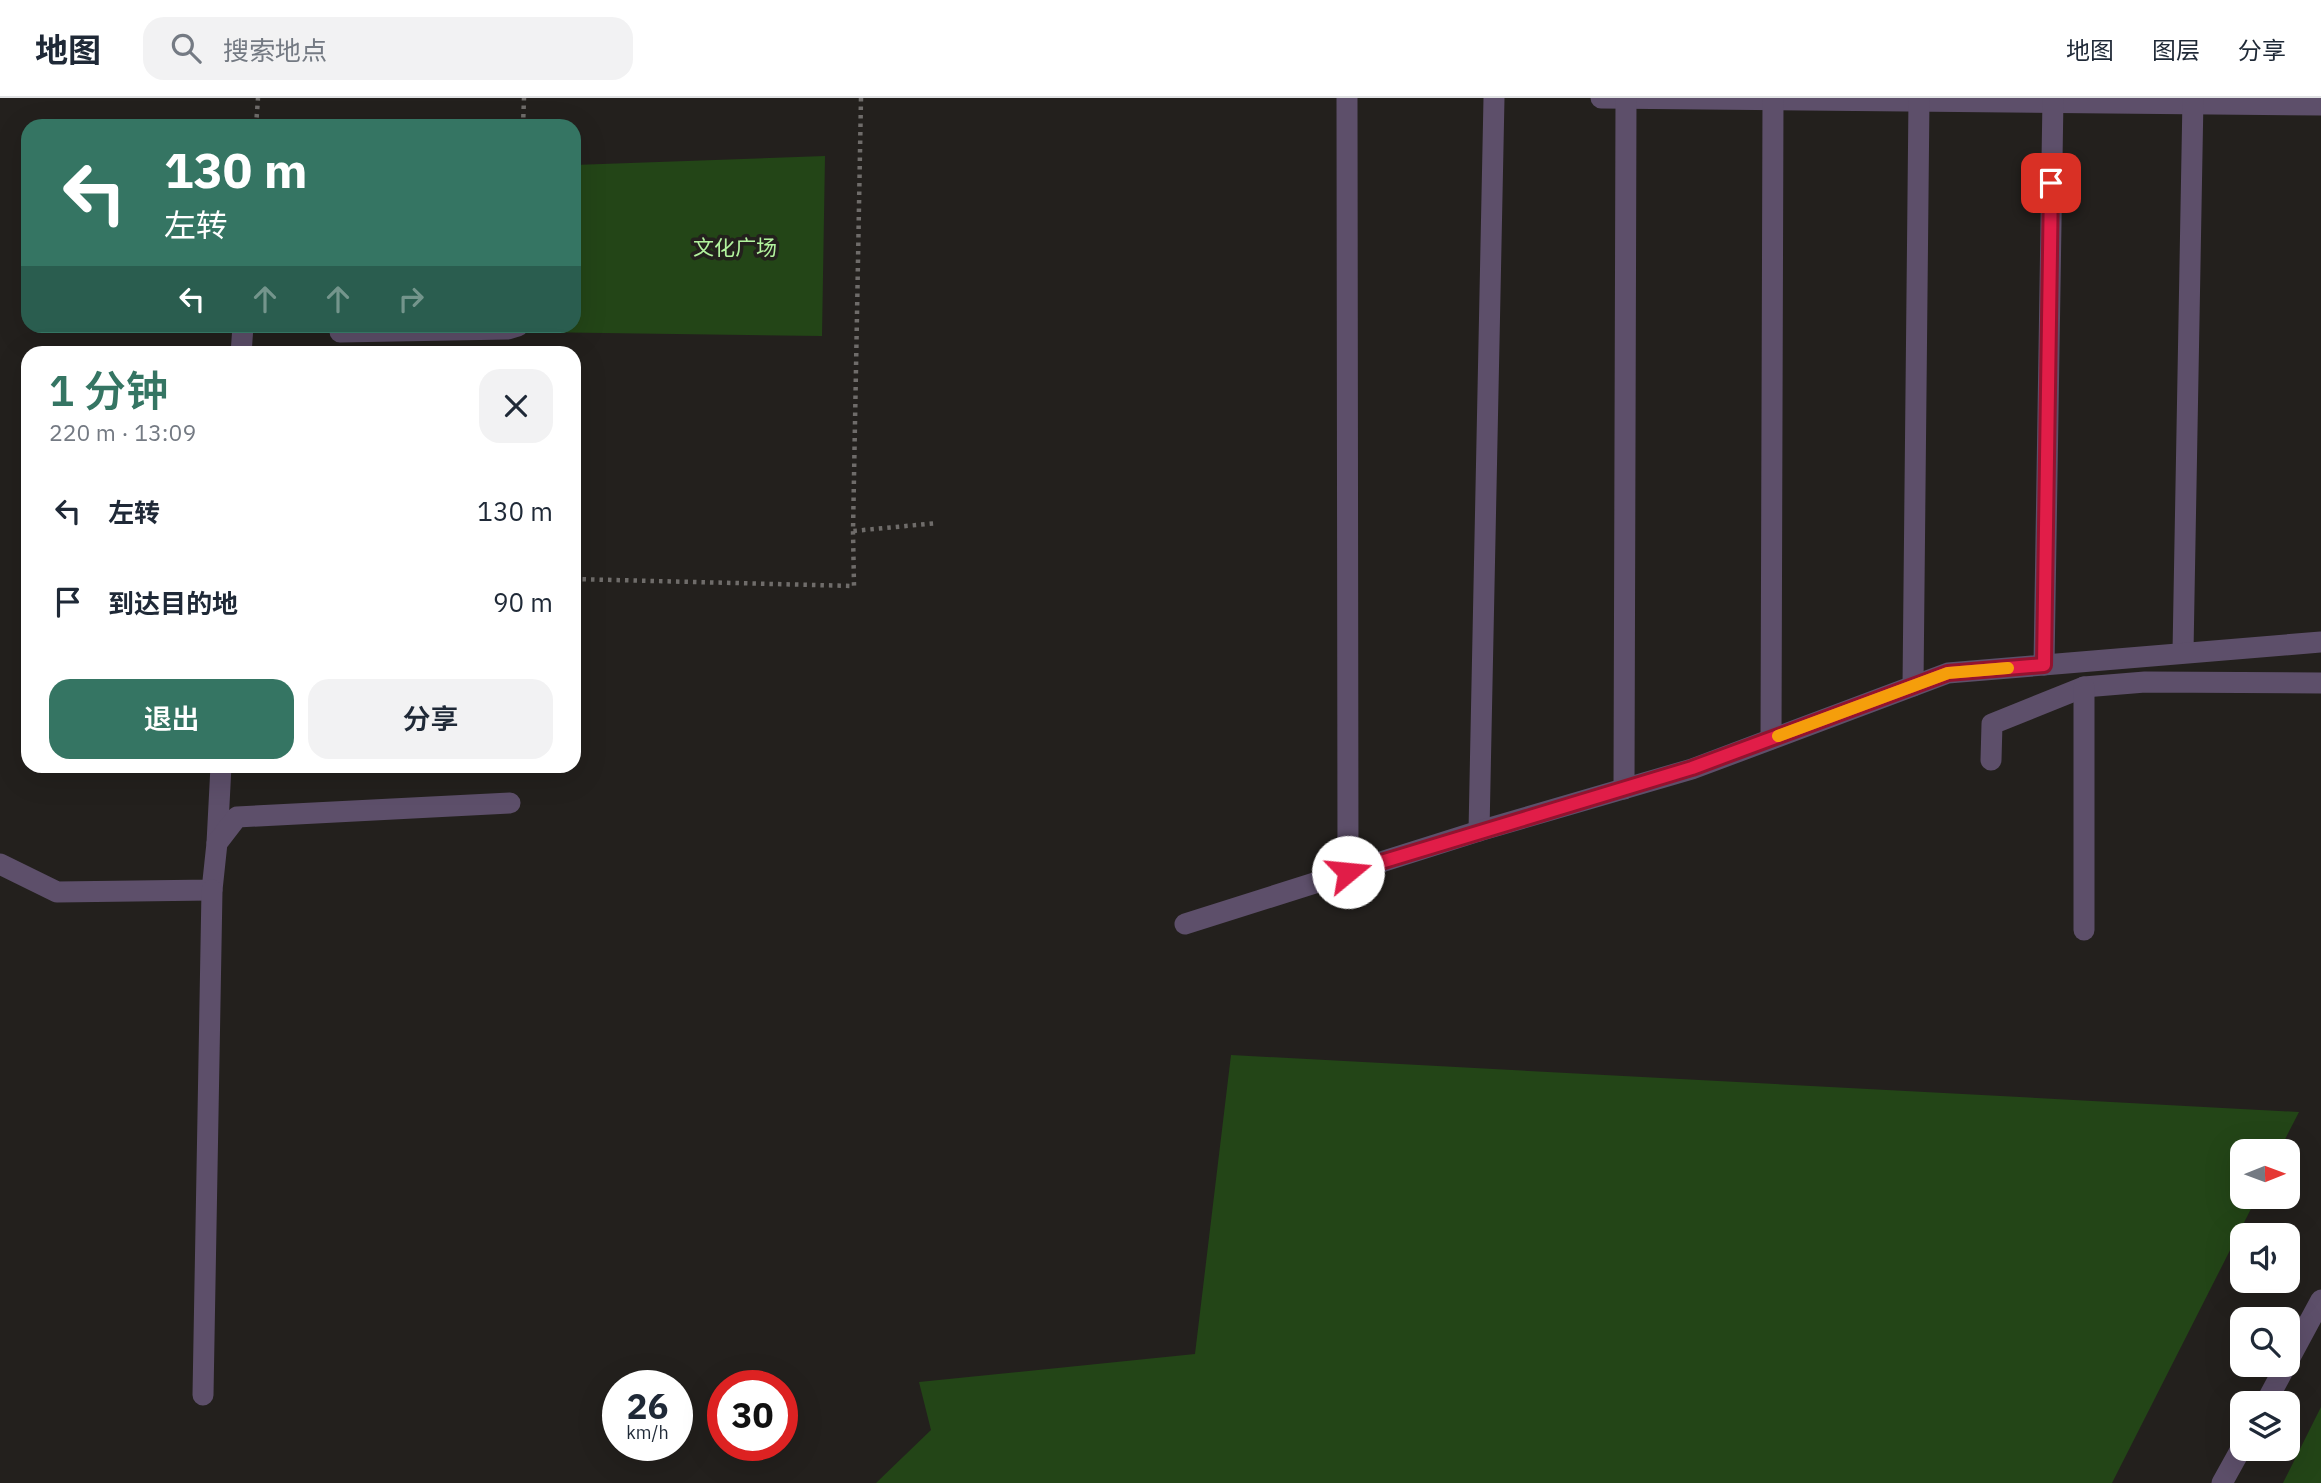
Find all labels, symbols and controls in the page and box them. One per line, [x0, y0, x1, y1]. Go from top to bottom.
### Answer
search box [143, 17, 633, 80]
text: 地图 [35, 28, 101, 71]
icon: search [167, 29, 205, 67]
text: 搜索地点 [223, 33, 327, 67]
text: 地图 [2066, 34, 2114, 66]
text: 图层 [2152, 34, 2200, 66]
text: 分享 [2238, 34, 2286, 66]
text: 130 m [164, 138, 308, 201]
icon: left [49, 147, 140, 238]
pin [2021, 153, 2081, 213]
icon: arrive [2032, 164, 2070, 202]
text: 左转 [164, 204, 228, 246]
park label: 文化广场 [693, 233, 777, 261]
icon: left [173, 280, 211, 318]
icon: ahead [246, 280, 284, 318]
icon: ahead [319, 280, 357, 318]
icon: right [392, 280, 430, 318]
text: 1 分钟 [49, 363, 168, 418]
button: close [479, 369, 553, 443]
text: 220 m · 13:09 [49, 417, 196, 447]
icon: left [49, 492, 87, 530]
text: 130 m [477, 494, 553, 528]
text: 左转 [108, 495, 160, 529]
icon: arrive [49, 583, 87, 621]
text: 90 m [493, 585, 553, 619]
text: 到达目的地 [108, 586, 238, 620]
button: 退出 [49, 679, 294, 759]
button: 分享 [308, 679, 553, 759]
position arrow [1311, 835, 1385, 909]
north arrow [2230, 1139, 2300, 1209]
map controls [2230, 1139, 2300, 1461]
button: sound [2230, 1223, 2300, 1293]
button: search [2230, 1307, 2300, 1377]
speed limit sign: 30 [707, 1370, 798, 1461]
text: 26 [626, 1383, 669, 1429]
button: layers [2230, 1391, 2300, 1461]
text: km/h [626, 1421, 669, 1444]

